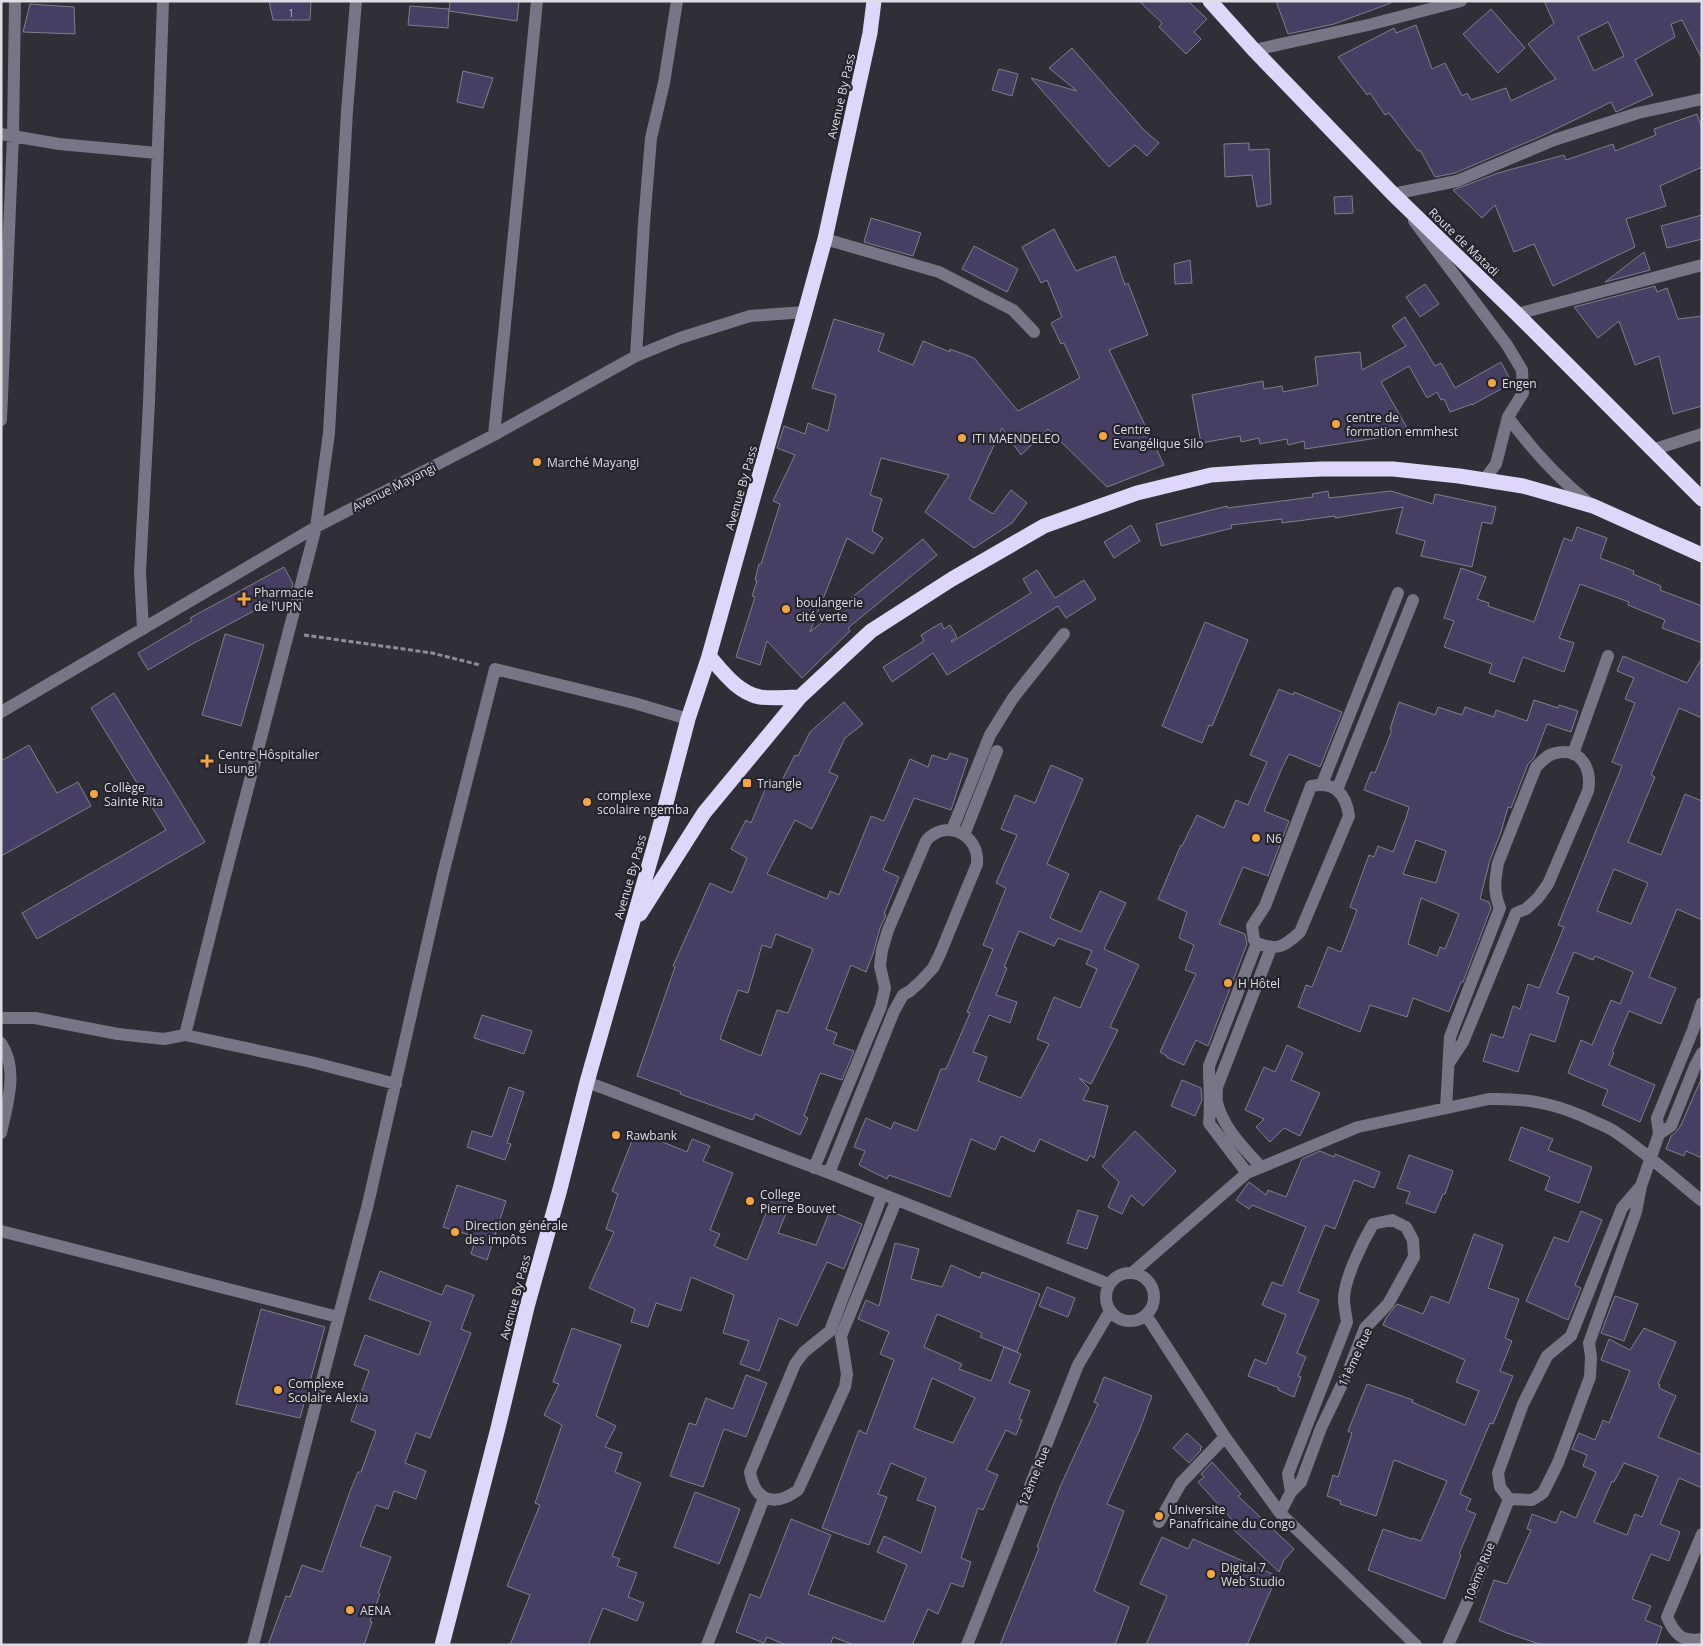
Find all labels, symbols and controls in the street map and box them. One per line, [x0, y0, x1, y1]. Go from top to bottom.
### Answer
house number: 1 [288, 6, 294, 20]
street label: Avenue By Pass [823, 51, 859, 140]
street label: Route de Matadi [1425, 204, 1503, 280]
place label: Engen [1502, 375, 1537, 392]
marker: Engen [1486, 377, 1498, 389]
place label: centre de formation emmhest [1346, 409, 1458, 440]
marker: centre de formation emmhest [1330, 418, 1342, 430]
place label: Centre Evangélique Silo [1113, 421, 1203, 452]
place label: ITI MAENDELEO [972, 430, 1060, 447]
marker: Centre Evangélique Silo [1097, 430, 1109, 442]
marker: ITI MAENDELEO [956, 432, 968, 444]
street label: Avenue By Pass [721, 444, 761, 532]
place label: Marché Mayangi [547, 454, 639, 471]
marker: Marché Mayangi [531, 456, 543, 468]
street label: Avenue Mayangi [349, 459, 439, 515]
place label: Pharmacie de l'UPN [254, 584, 314, 615]
marker: Pharmacie de l'UPN [238, 593, 250, 605]
place label: boulangerie cité verte [796, 594, 863, 625]
marker: boulangerie cité verte [780, 603, 792, 615]
place label: Centre Hôspitalier Lisungi [218, 746, 320, 777]
marker: Centre Hôspitalier Lisungi [200, 754, 214, 768]
place label: Triangle [757, 775, 802, 792]
marker: Triangle [741, 777, 753, 789]
place label: Collège Sainte Rita [104, 779, 163, 810]
place label: complexe scolaire ngemba [597, 787, 689, 818]
marker: Collège Sainte Rita [88, 788, 100, 800]
marker: complexe scolaire ngemba [581, 796, 593, 808]
place label: N6 [1266, 830, 1282, 847]
marker: N6 [1250, 832, 1262, 844]
street label: Avenue By Pass [610, 833, 650, 921]
place label: H Hôtel [1238, 975, 1280, 992]
marker: H Hôtel [1222, 977, 1234, 989]
place label: Rawbank [626, 1127, 678, 1144]
marker: Rawbank [610, 1129, 622, 1141]
place label: College Pierre Bouvet [760, 1186, 836, 1217]
marker: College Pierre Bouvet [744, 1195, 756, 1207]
place label: Direction générale des impôts [465, 1217, 568, 1248]
marker: Direction générale des impôts [449, 1226, 461, 1238]
street label: Avenue By Pass [496, 1252, 535, 1341]
street label: 11ème Rue [1334, 1325, 1376, 1389]
place label: Complexe Scolaire Alexia [288, 1375, 368, 1406]
marker: Complexe Scolaire Alexia [272, 1384, 284, 1396]
street label: 12ème Rue [1014, 1443, 1054, 1508]
place label: Universite Panafricaine du Congo [1169, 1501, 1295, 1532]
marker: Universite Panafricaine du Congo [1153, 1510, 1165, 1522]
street label: 10ème Rue [1459, 1539, 1499, 1604]
place label: Digital 7 Web Studio [1221, 1559, 1285, 1590]
marker: Digital 7 Web Studio [1205, 1568, 1217, 1580]
place label: AENA [360, 1602, 391, 1619]
marker: AENA [344, 1604, 356, 1616]

